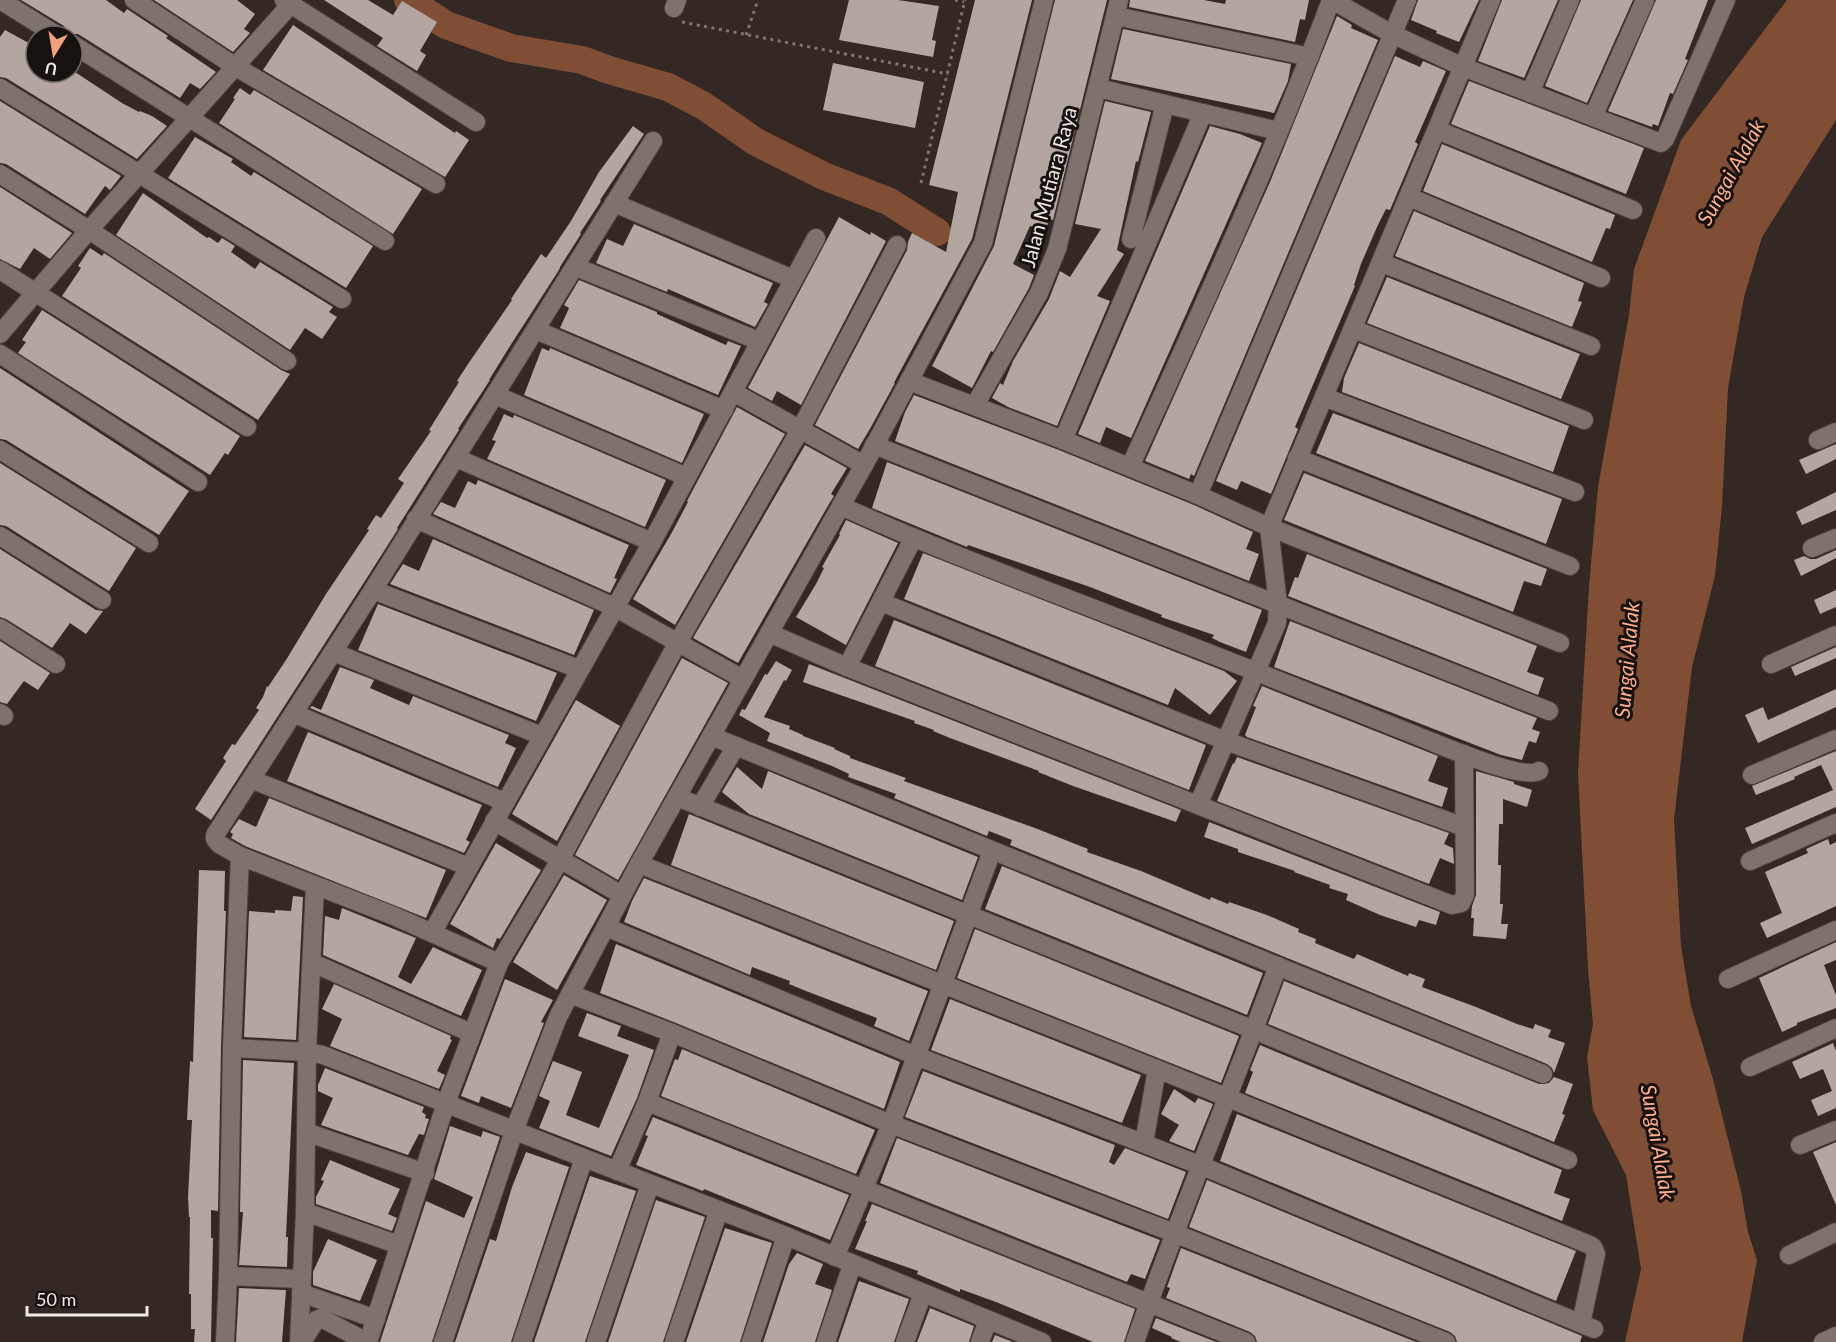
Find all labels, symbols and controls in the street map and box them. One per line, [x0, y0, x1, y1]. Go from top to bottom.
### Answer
north arrow [24, 24, 84, 84]
text: U [43, 59, 59, 80]
street label: Jalan Mutiara Raya [1015, 104, 1081, 270]
water label: Sungai Alalak [1691, 114, 1770, 229]
water label: Sungai Alalak [1608, 600, 1644, 719]
water label: Sungai Alalak [1637, 1082, 1682, 1203]
scale bar [27, 1279, 147, 1317]
text: 50 m [36, 1288, 76, 1310]

